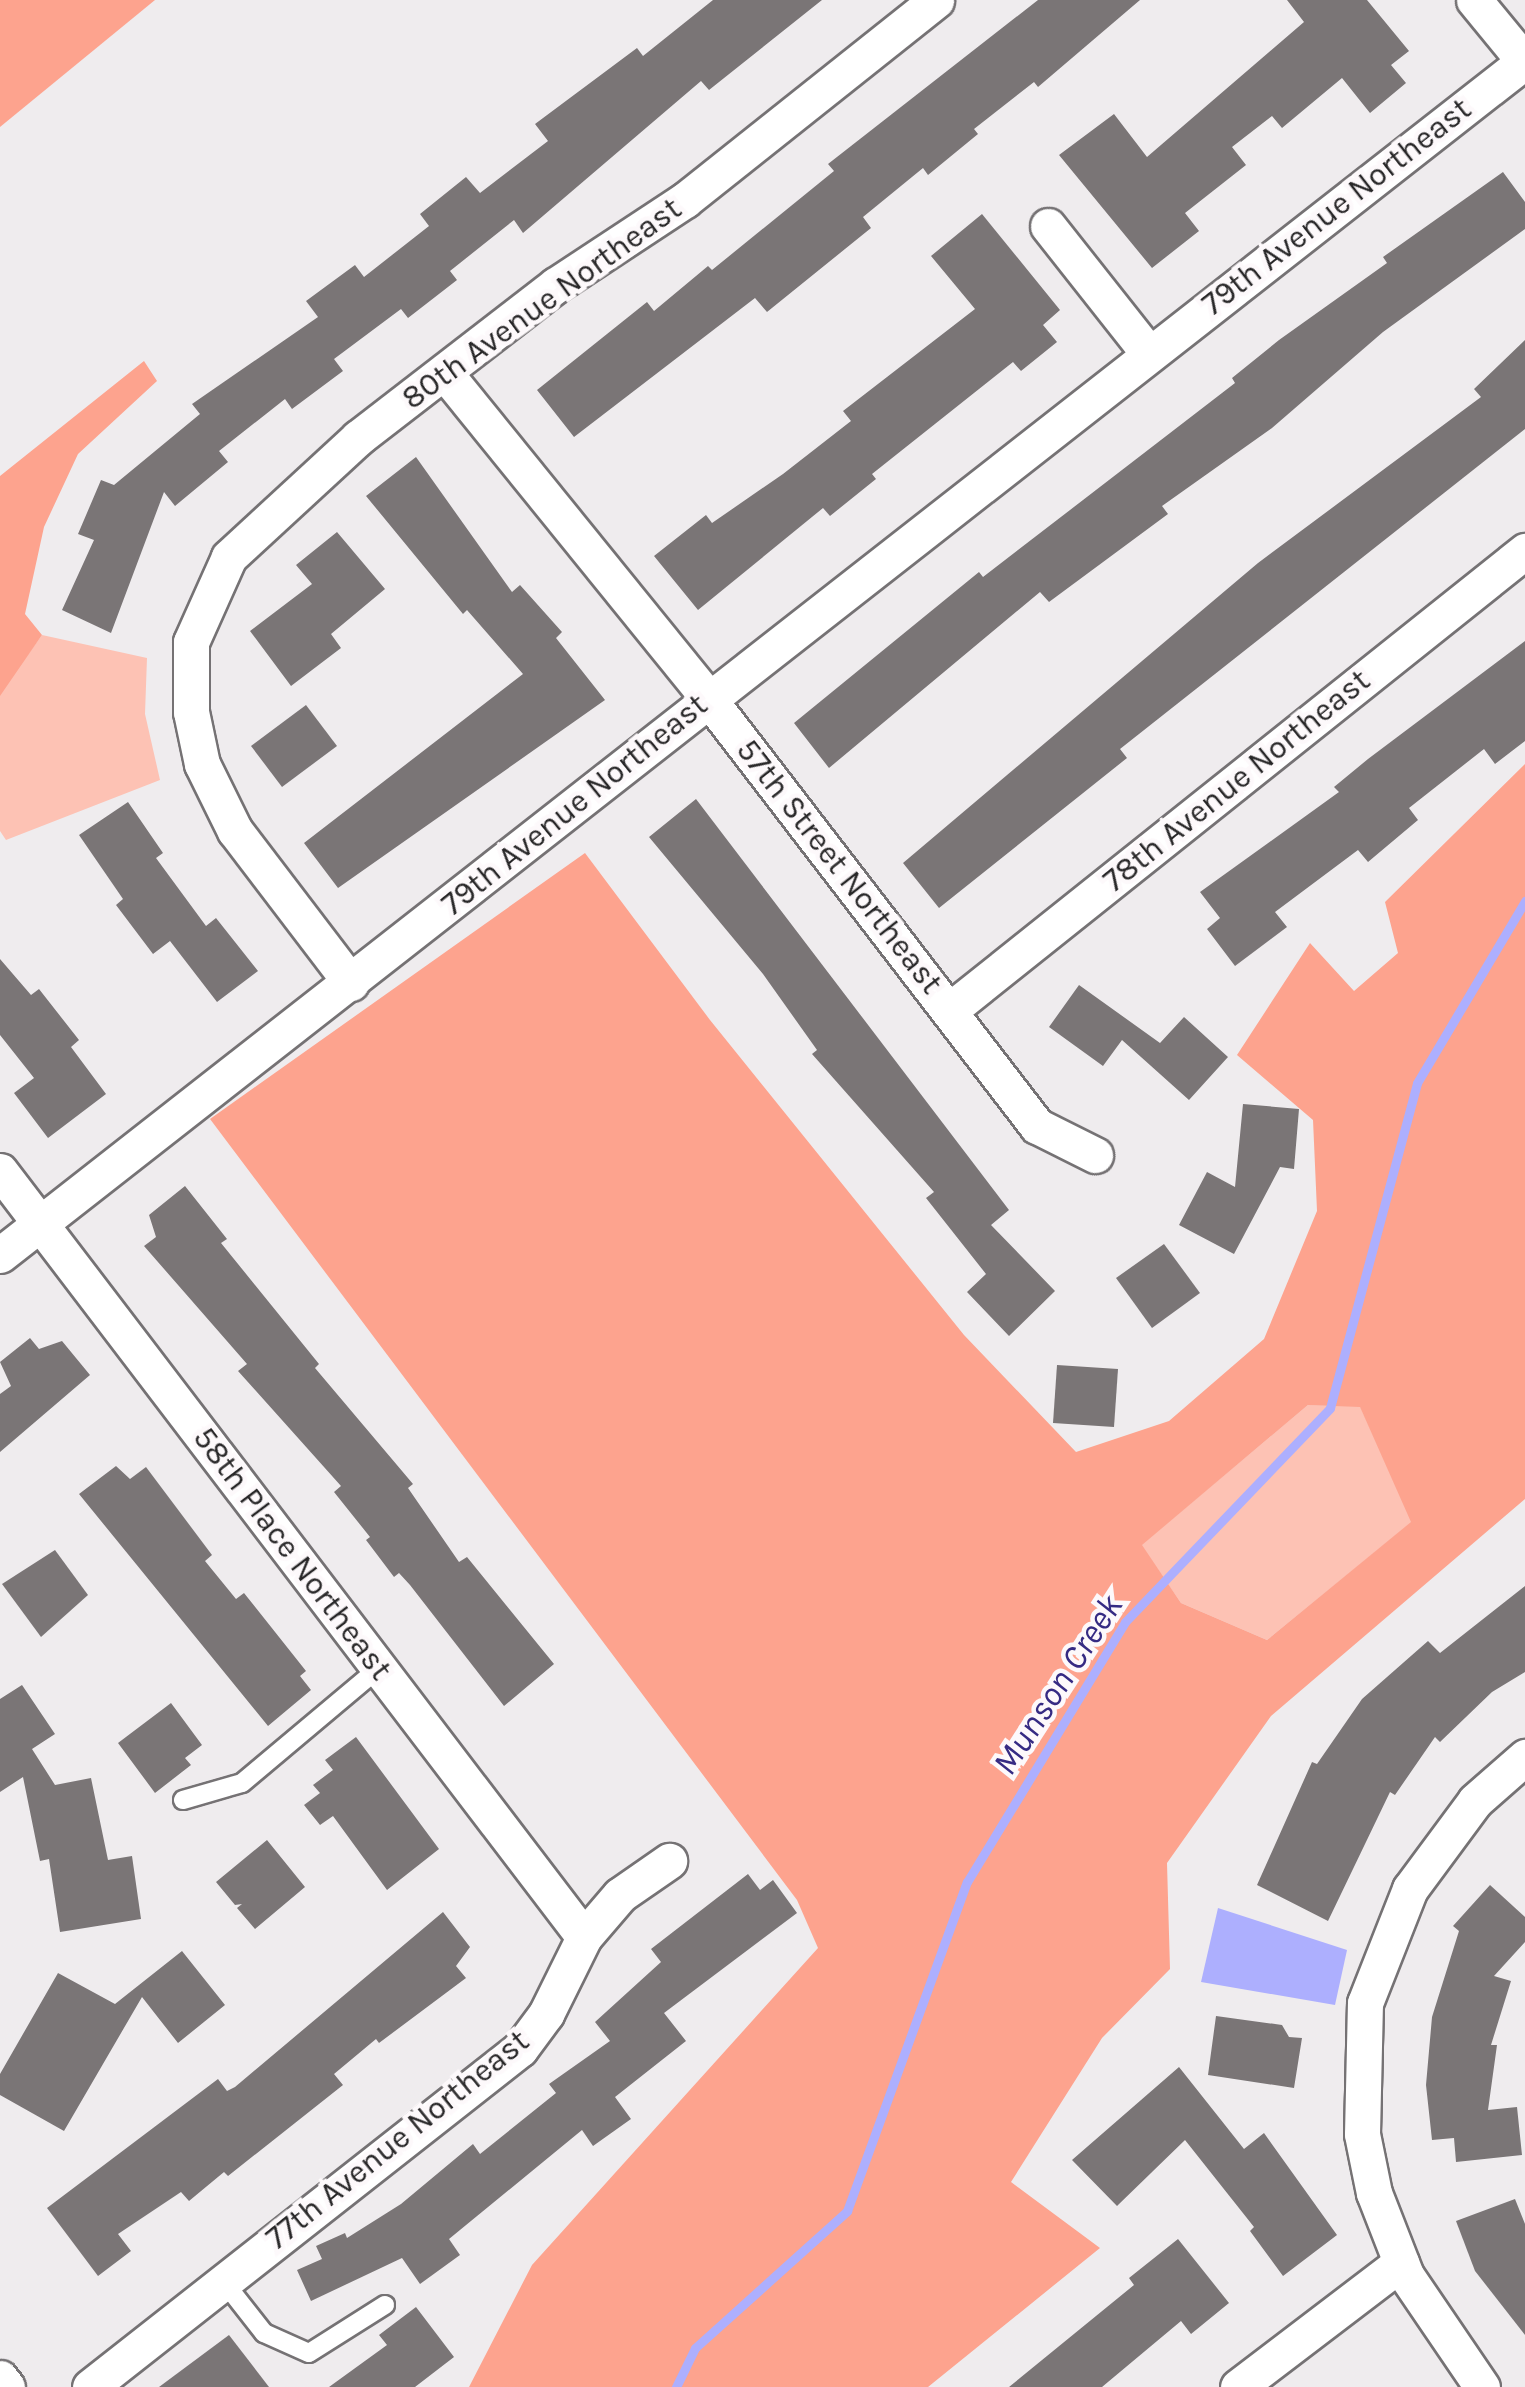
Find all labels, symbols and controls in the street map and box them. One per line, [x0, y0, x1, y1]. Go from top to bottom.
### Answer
street label: 79th Avenue Northeast [1195, 90, 1479, 324]
street label: 80th Avenue Northeast [395, 190, 689, 418]
street label: 78th Avenue Northeast [1096, 662, 1378, 900]
street label: 79th Avenue Northeast [434, 686, 716, 924]
street label: 57th Street Northeast [728, 732, 950, 1002]
street label: 58th Place Northeast [184, 1420, 400, 1688]
water label: Munson Creek [984, 1587, 1132, 1783]
street label: 77th Avenue Northeast [259, 2022, 537, 2258]

